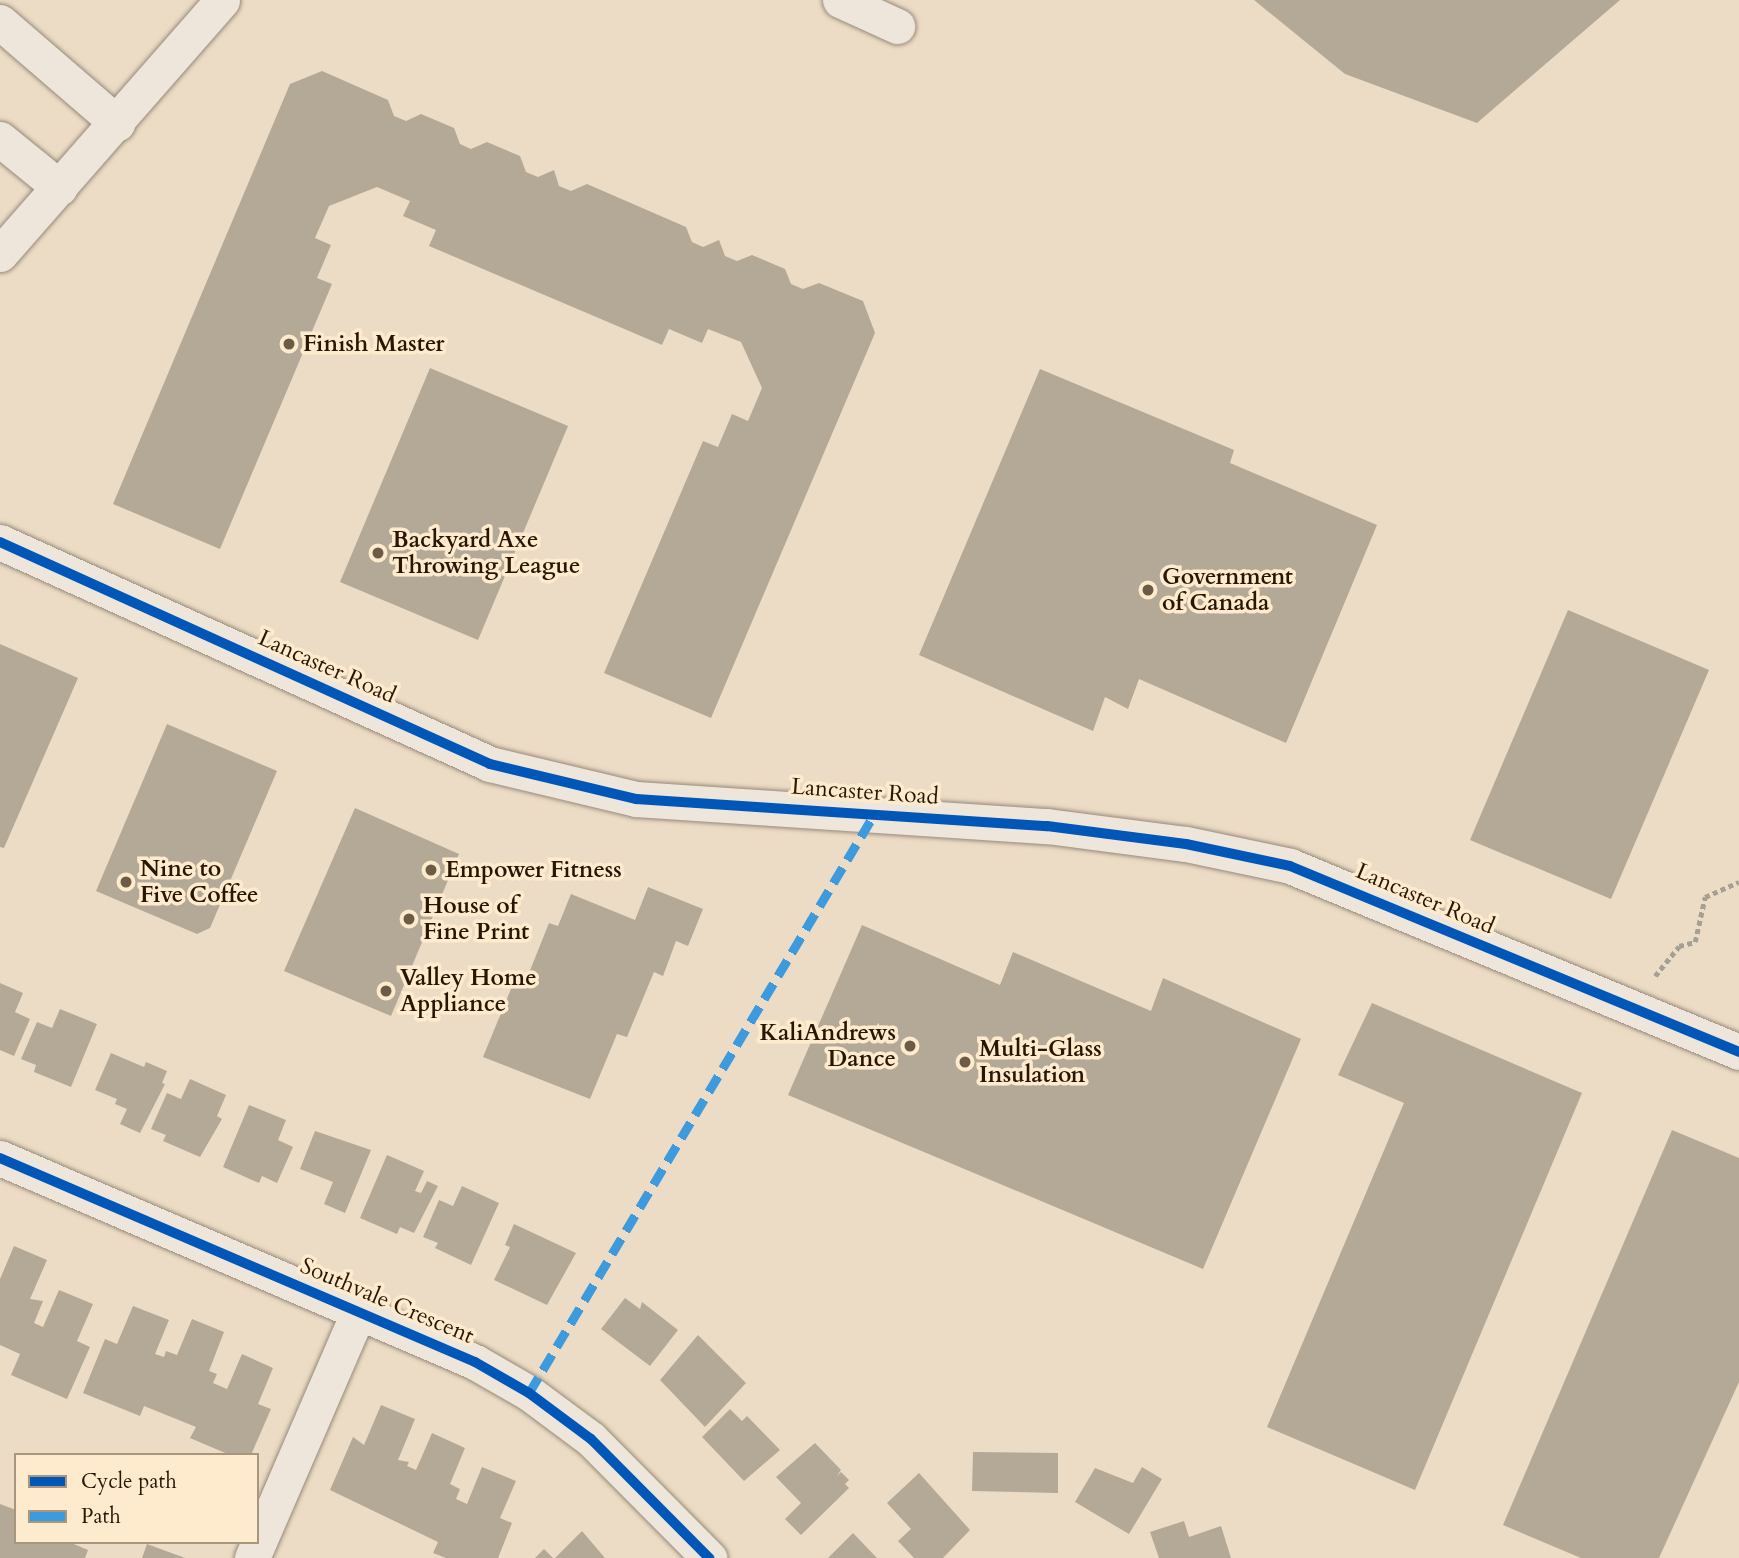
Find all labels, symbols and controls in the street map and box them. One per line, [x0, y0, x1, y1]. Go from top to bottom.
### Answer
place label: Finish Master [303, 330, 445, 358]
marker: Finish Master [281, 336, 297, 352]
place label: Backyard Axe Throwing League [392, 526, 580, 580]
marker: Backyard Axe Throwing League [370, 545, 386, 561]
place label: Government of Canada [1162, 563, 1293, 617]
marker: Government of Canada [1140, 582, 1156, 598]
street label: Lancaster Road [254, 624, 400, 710]
street label: Lancaster Road [790, 773, 940, 811]
place label: Nine to Five Coffee [140, 855, 258, 909]
place label: Empower Fitness [445, 856, 622, 884]
street label: Lancaster Road [1352, 857, 1498, 941]
marker: Empower Fitness [423, 862, 439, 878]
marker: Nine to Five Coffee [118, 874, 134, 890]
place label: House of Fine Print [423, 892, 529, 946]
marker: House of Fine Print [401, 911, 417, 927]
place label: Valley Home Appliance [400, 964, 537, 1018]
marker: Valley Home Appliance [378, 983, 394, 999]
place label: KaliAndrews Dance [759, 1019, 896, 1073]
place label: Multi-Glass Insulation [979, 1035, 1102, 1089]
marker: KaliAndrews Dance [902, 1038, 918, 1054]
marker: Multi-Glass Insulation [957, 1054, 973, 1070]
street label: Southvale Crescent [296, 1252, 478, 1350]
legend [14, 1453, 259, 1544]
text: Cycle path [81, 1467, 177, 1496]
text: Path [81, 1502, 121, 1531]

